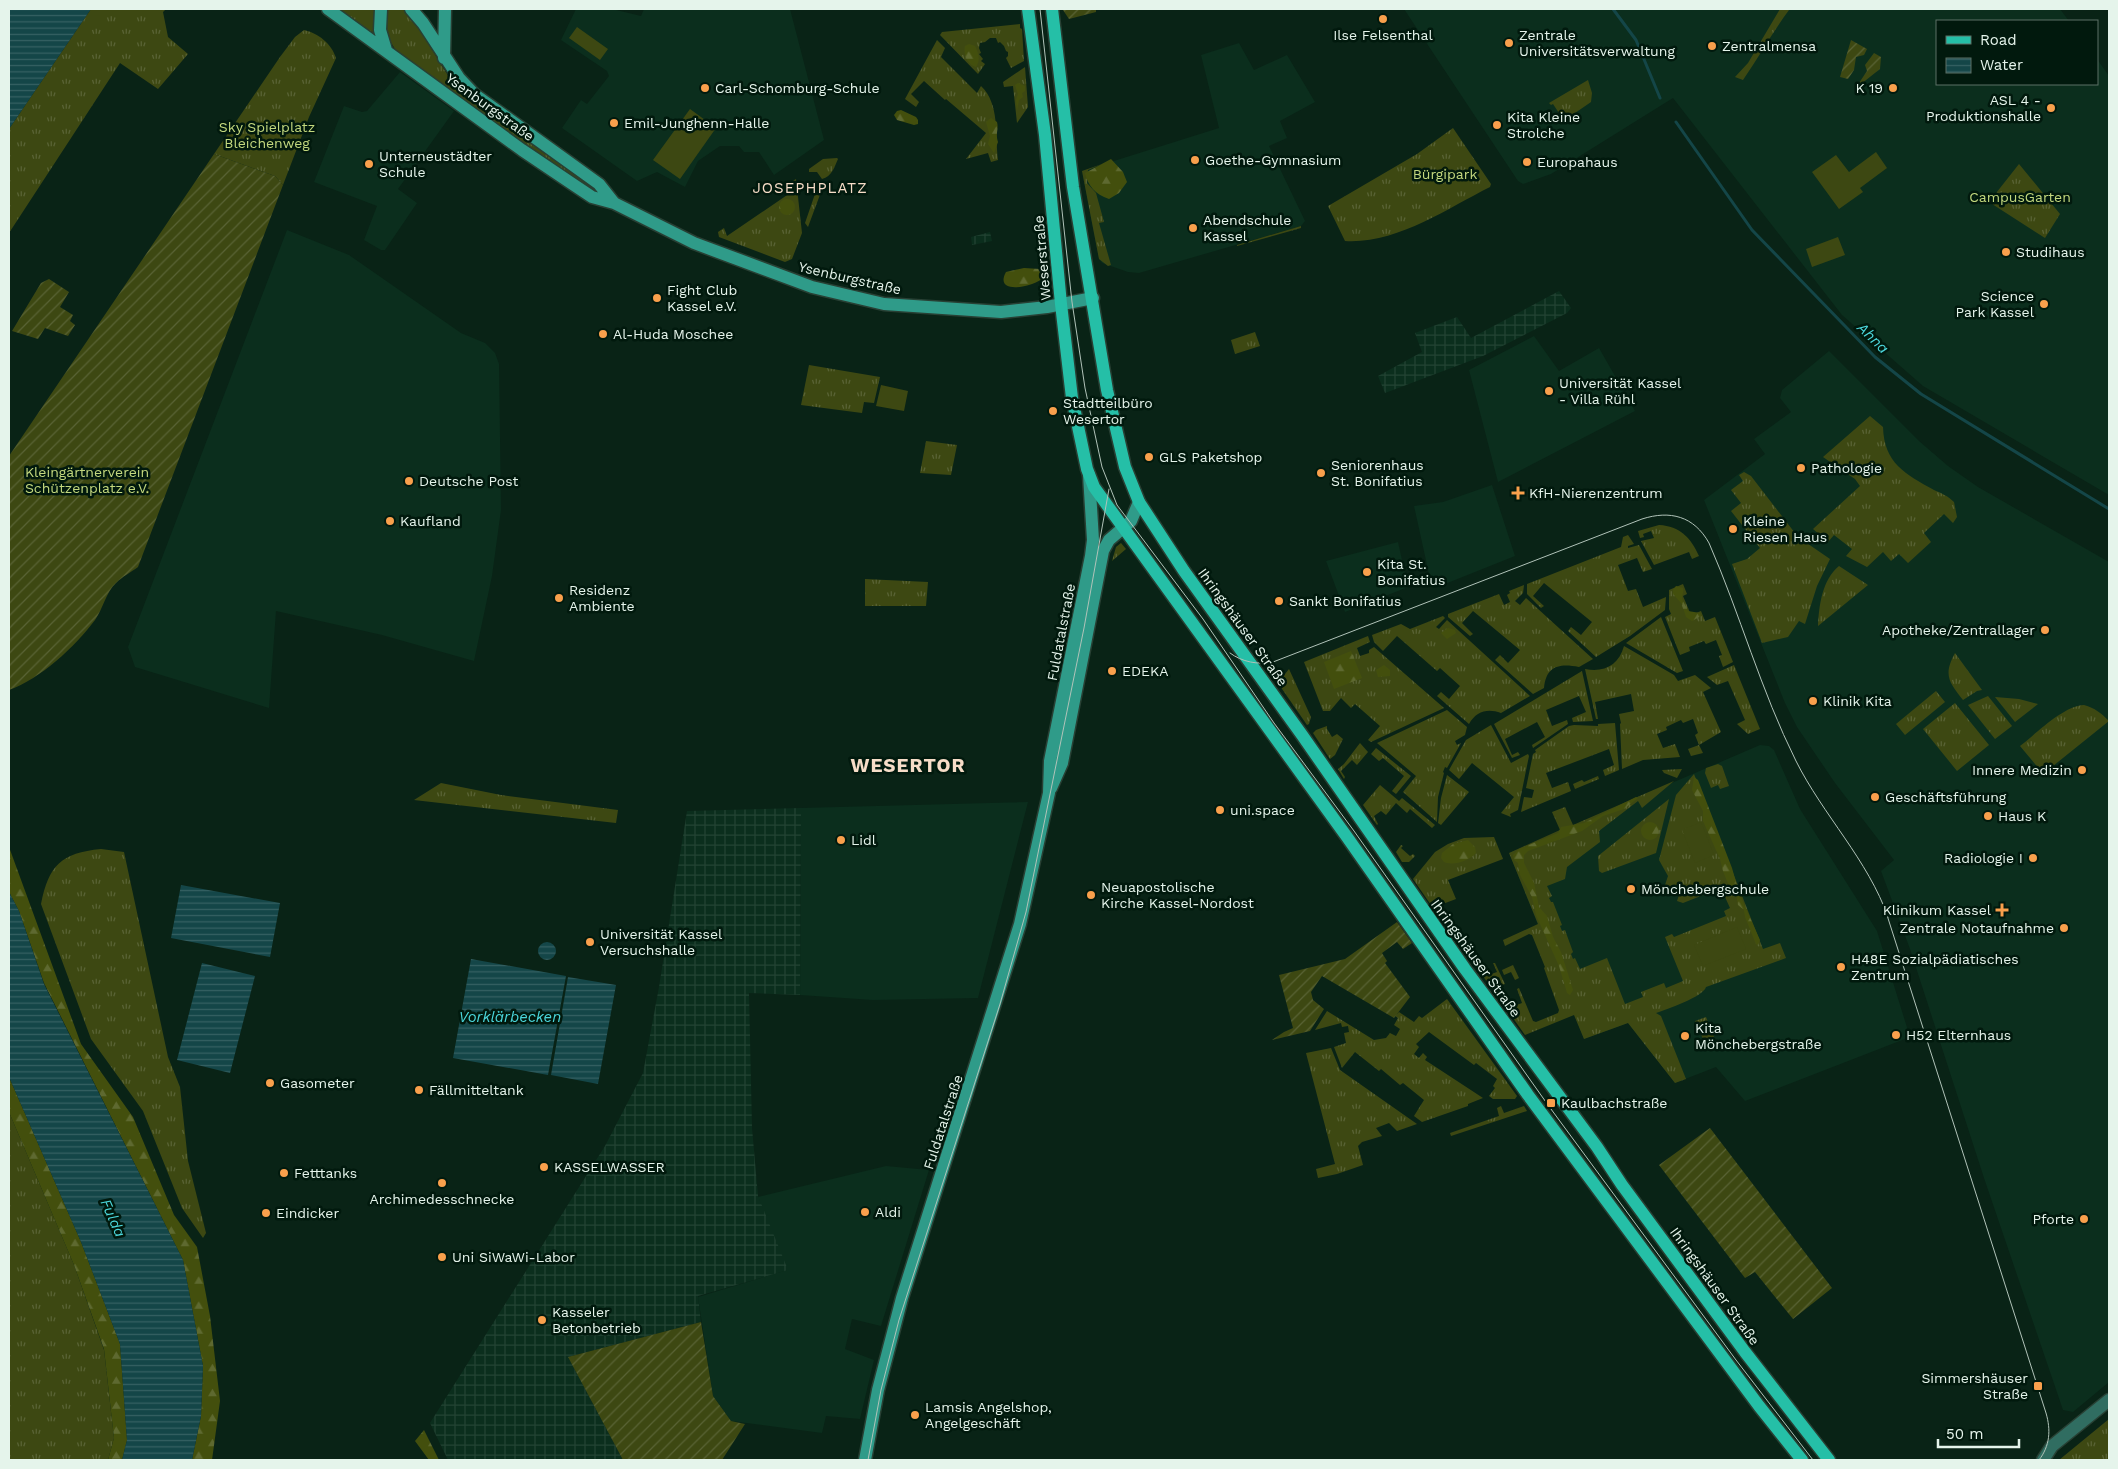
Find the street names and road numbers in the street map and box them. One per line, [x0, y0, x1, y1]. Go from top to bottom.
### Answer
street label: Ysenburgstraße [443, 70, 537, 144]
street label: Weserstraße [1030, 215, 1054, 301]
street label: Ysenburgstraße [797, 258, 903, 298]
street label: Ihringshäuser Straße [1195, 565, 1291, 689]
street label: Fuldatalstraße [1044, 582, 1078, 682]
street label: Ihringshäuser Straße [1428, 896, 1524, 1020]
street label: Fuldatalstraße [920, 1073, 966, 1171]
street label: Ihringshäuser Straße [1667, 1224, 1763, 1348]

